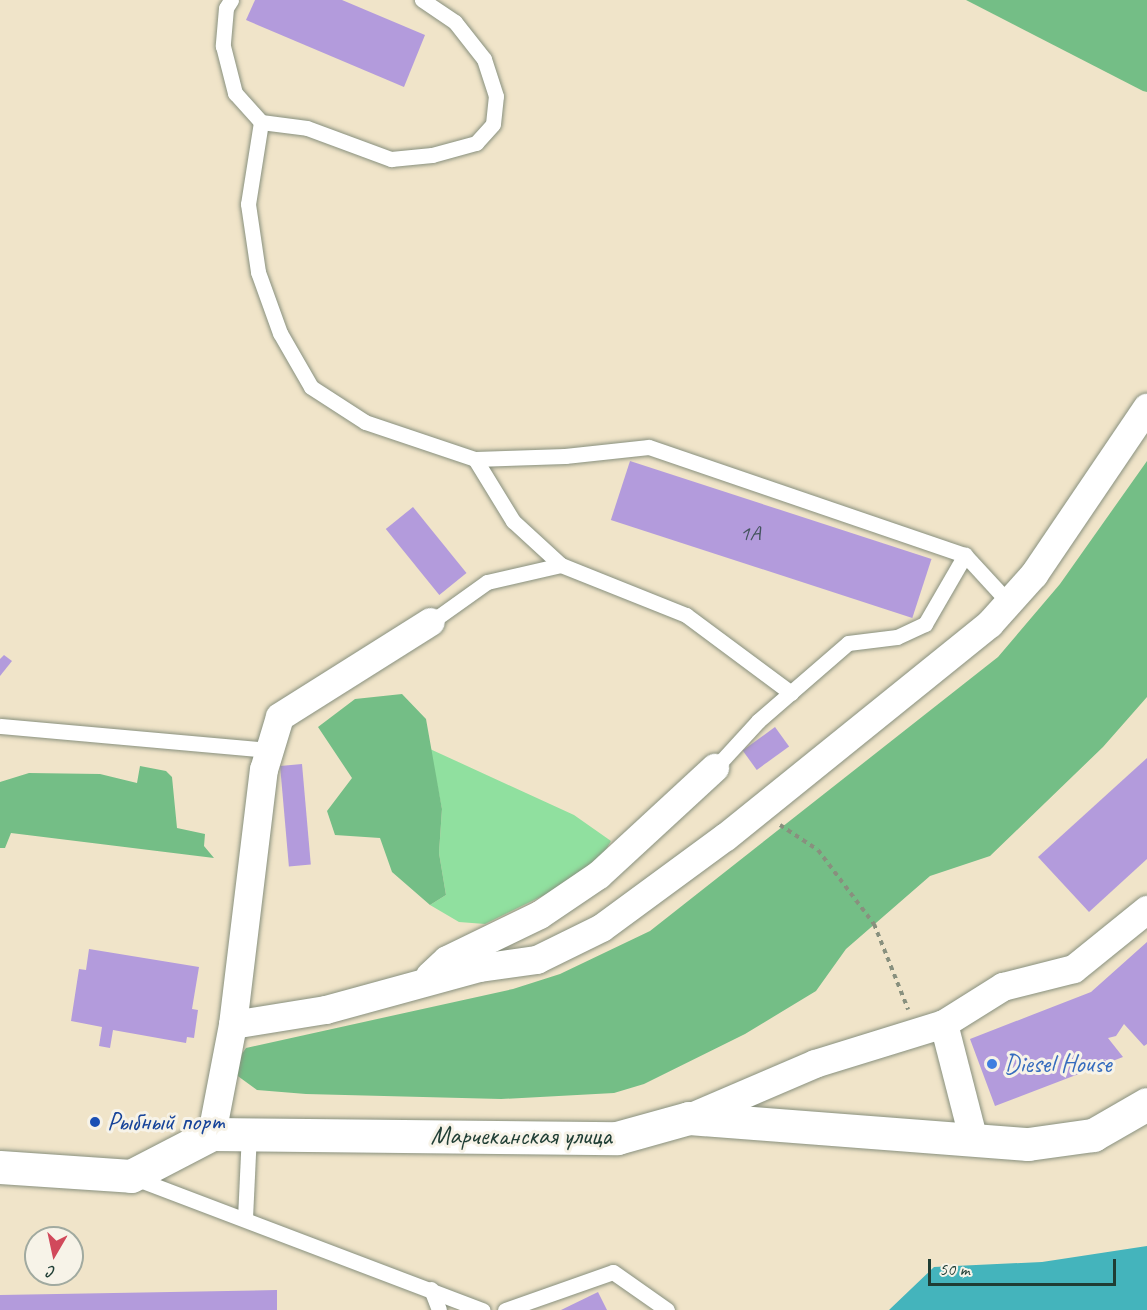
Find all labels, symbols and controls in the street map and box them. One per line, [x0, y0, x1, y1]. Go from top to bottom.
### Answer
house number: 1А [740, 521, 760, 547]
place label: Diesel House [1004, 1048, 1111, 1080]
marker: Diesel House [985, 1057, 999, 1071]
place label: Рыбный порт [107, 1106, 224, 1138]
marker: Рыбный порт [88, 1115, 102, 1129]
street label: Марчеканская улица [429, 1120, 613, 1152]
north arrow [24, 1226, 84, 1286]
scale bar [931, 1247, 1118, 1285]
text: 50 m [939, 1258, 970, 1280]
text: С [46, 1261, 57, 1282]

